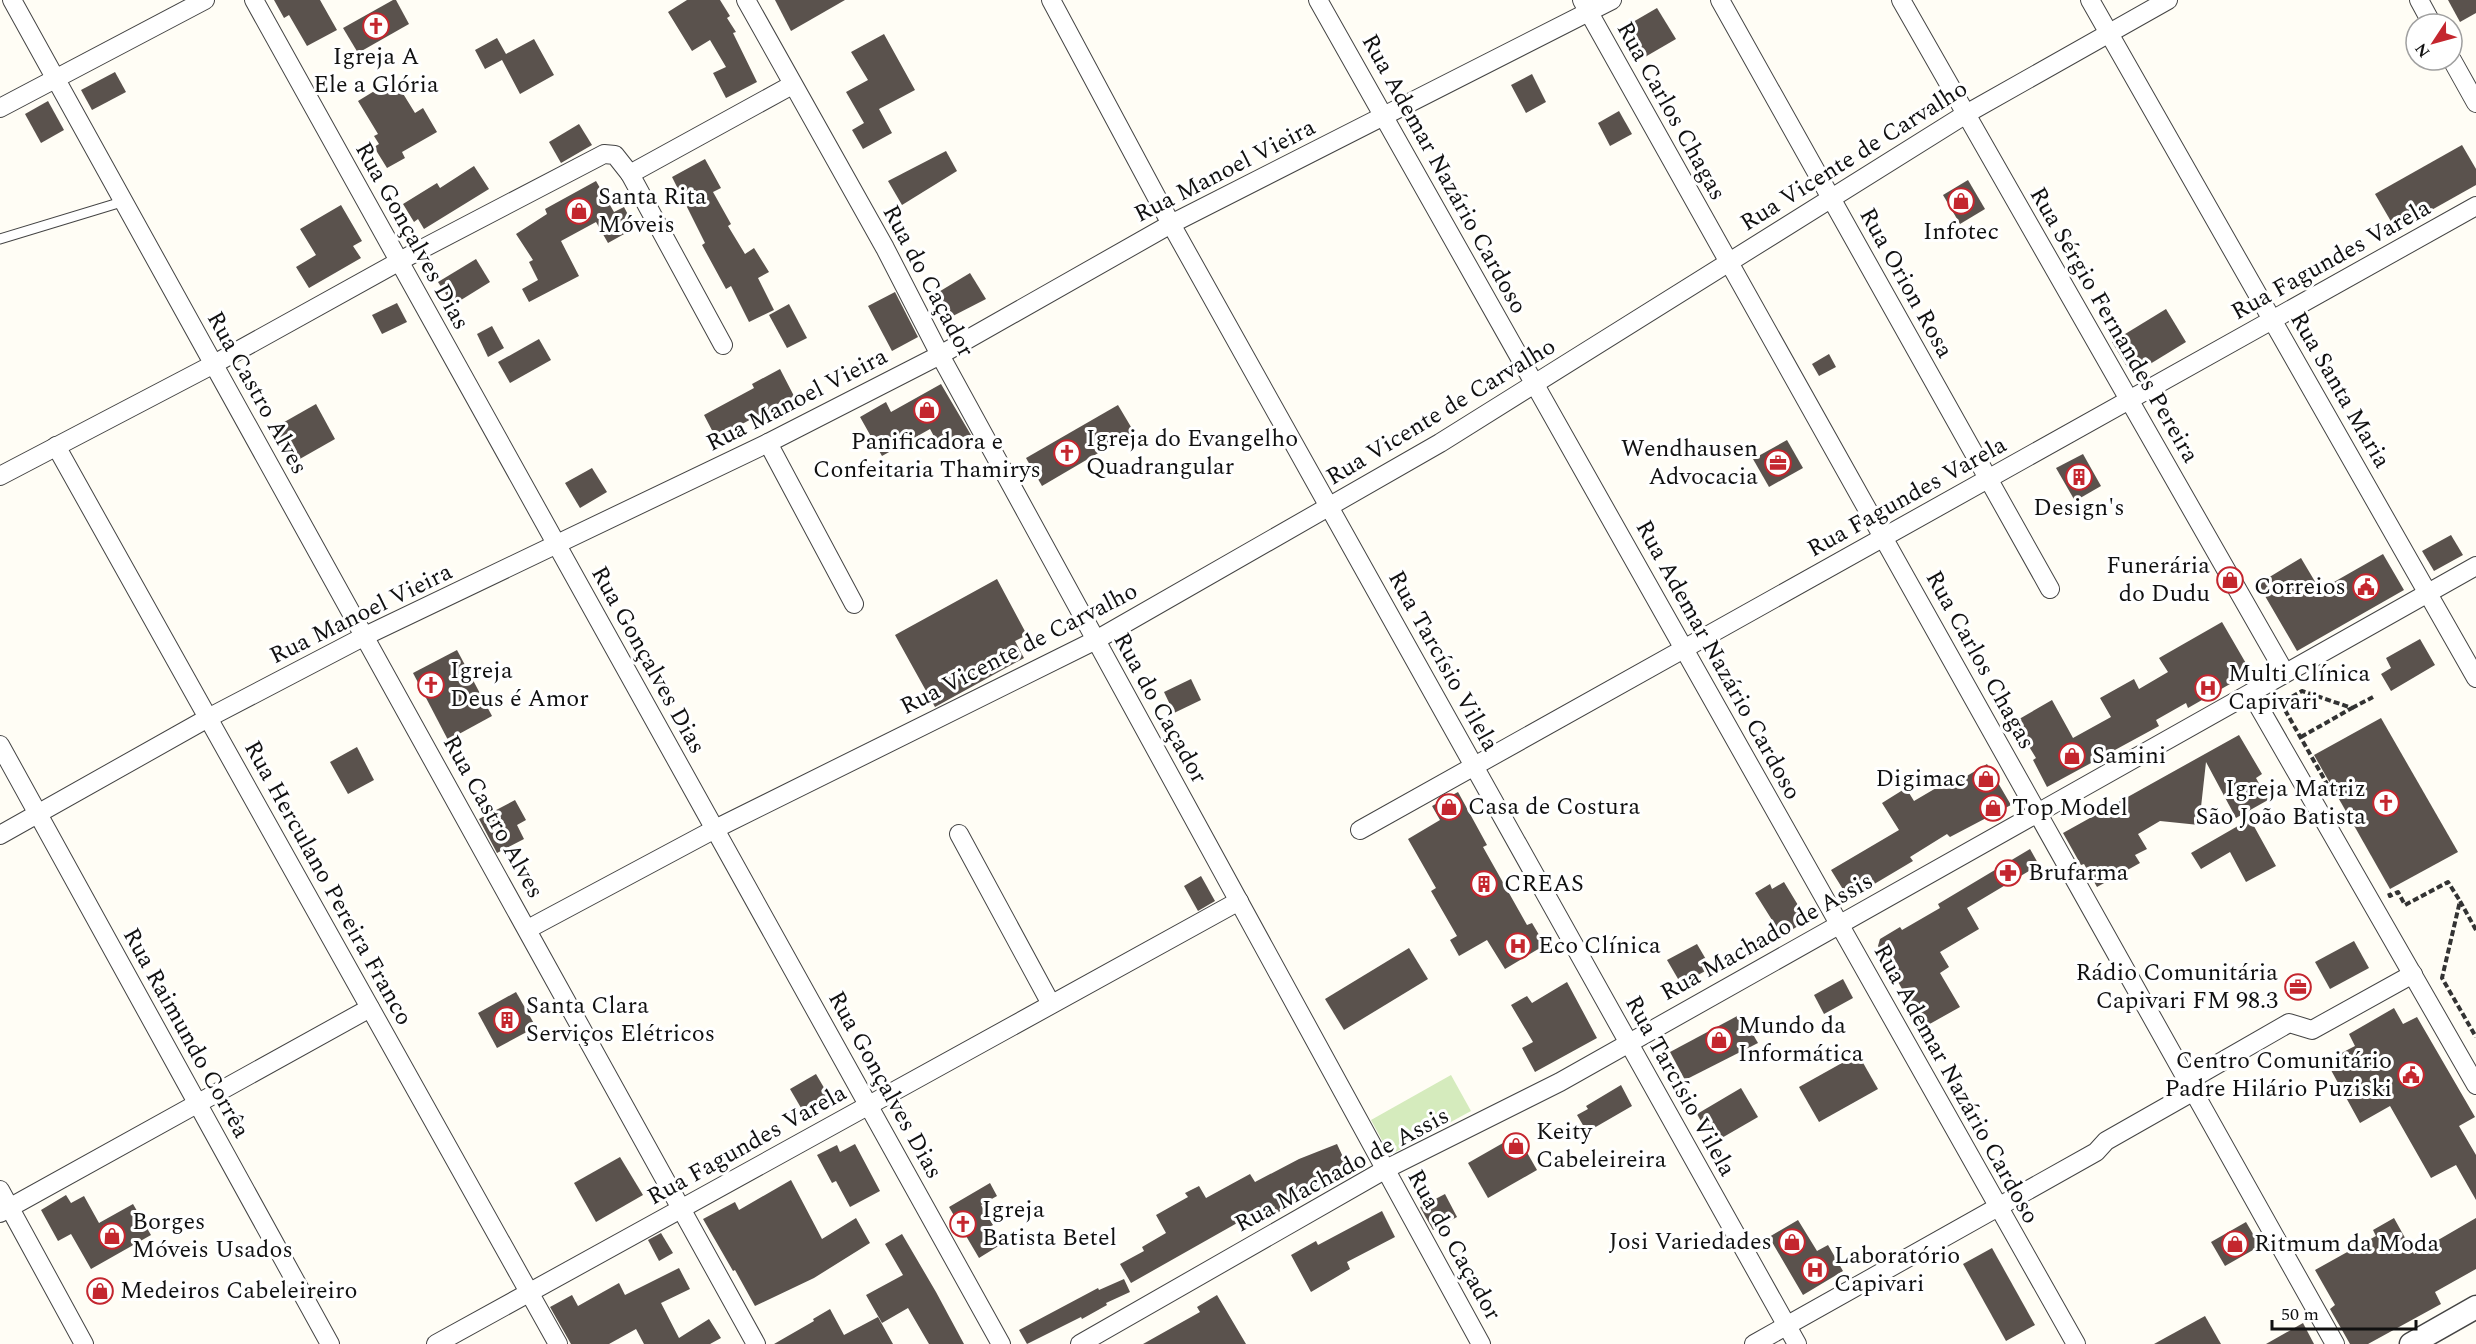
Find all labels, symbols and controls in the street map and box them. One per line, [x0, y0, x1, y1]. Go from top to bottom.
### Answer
church icon: Igreja A Ele a Glória [361, 11, 391, 41]
north arrow [2404, 12, 2464, 72]
street label: Rua Carlos Chagas [1607, 15, 1735, 207]
street label: Rua Ademar Nazário Cardoso [1352, 27, 1536, 321]
text: N [2409, 38, 2436, 63]
place label: Igreja A Ele a Glória [313, 39, 439, 103]
street label: Rua Vicente de Carvalho [1733, 71, 1975, 241]
street label: Rua Manoel Vieira [1128, 110, 1322, 232]
street label: Rua Gonçalves Dias [345, 135, 479, 337]
place label: Santa Rita Móveis [598, 179, 707, 243]
street label: Rua Sérgio Fernandes Pereira [2020, 180, 2208, 470]
shop icon: Infotec [1946, 186, 1976, 216]
street label: Rua Fagundes Varela [2225, 190, 2438, 330]
shop icon: Santa Rita Móveis [564, 196, 594, 226]
street label: Rua do Caçador [873, 198, 983, 364]
street label: Rua Orion Rosa [1850, 201, 1962, 365]
place label: Infotec [1923, 214, 1999, 250]
street label: Rua Castro Alves [197, 305, 317, 481]
street label: Rua Santa Maria [2280, 305, 2400, 475]
street label: Rua Vicente de Carvalho [1319, 329, 1563, 495]
street label: Rua Manoel Vieira [700, 339, 894, 461]
shop icon: Panificadora e Confeitaria Thamirys [912, 395, 942, 425]
place label: Igreja do Evangelho Quadrangular [1086, 421, 1298, 485]
place label: Panificadora e Confeitaria Thamirys [813, 424, 1041, 488]
street label: Rua Fagundes Varela [1801, 427, 2014, 567]
place label: Wendhausen Advocacia [1621, 431, 1758, 495]
church icon: Igreja do Evangelho Quadrangular [1052, 438, 1082, 468]
office icon: Wendhausen Advocacia [1763, 448, 1793, 478]
building icon: Design's [2064, 462, 2094, 492]
place label: Design's [2033, 490, 2125, 526]
street label: Rua Ademar Nazário Cardoso [1626, 513, 1810, 807]
place label: Funerária do Dudu [2106, 548, 2210, 612]
street label: Rua Manoel Vieira [263, 554, 459, 674]
street label: Rua Gonçalves Dias [581, 559, 715, 761]
street label: Rua Tarcísio Vilela [1378, 564, 1508, 758]
street label: Rua Carlos Chagas [1916, 564, 2044, 756]
shop icon: Funerária do Dudu [2215, 565, 2245, 595]
place label: Correios [2254, 569, 2346, 605]
public building icon: Correios [2351, 572, 2381, 602]
street label: Rua Vicente de Carvalho [894, 573, 1144, 725]
street label: Rua do Caçador [1104, 626, 1216, 790]
place label: Igreja Deus é Amor [450, 653, 589, 717]
place label: Multi Clínica Capivari [2228, 656, 2370, 720]
church icon: Igreja Deus é Amor [416, 670, 446, 700]
hospital icon: Multi Clínica Capivari [2193, 673, 2223, 703]
street label: Rua Castro Alves [433, 729, 553, 905]
street label: Rua Herculano Pereira Franco [234, 734, 422, 1032]
place label: Samini [2092, 738, 2166, 774]
shop icon: Samini [2057, 741, 2087, 771]
place label: Digimac [1876, 761, 1966, 797]
shop icon: Digimac [1971, 764, 2001, 794]
place label: Igreja Matriz São João Batista [2196, 771, 2366, 835]
church icon: Igreja Matriz São João Batista [2371, 788, 2401, 818]
place label: Casa de Costura [1468, 789, 1641, 825]
place label: Top Model [2012, 790, 2128, 826]
shop icon: Casa de Costura [1434, 792, 1464, 822]
shop icon: Top Model [1978, 793, 2008, 823]
place label: Brufarma [2028, 855, 2129, 891]
pharmacy icon: Brufarma [1993, 858, 2023, 888]
street label: Rua Machado de Assis [1654, 863, 1880, 1011]
place label: CREAS [1504, 866, 1584, 902]
building icon: CREAS [1469, 869, 1499, 899]
street label: Rua Raimundo Corrêa [113, 921, 259, 1145]
place label: Eco Clínica [1538, 928, 1661, 964]
hospital icon: Eco Clínica [1503, 931, 1533, 961]
street label: Rua Ademar Nazário Cardoso [1864, 937, 2048, 1231]
place label: Rádio Comunitária Capivari FM 98.3 [2075, 955, 2278, 1019]
office icon: Rádio Comunitária Capivari FM 98.3 [2283, 972, 2313, 1002]
street label: Rua Gonçalves Dias [818, 984, 952, 1186]
place label: Santa Clara Serviços Elétricos [526, 988, 715, 1052]
street label: Rua Tarcísio Vilela [1615, 989, 1745, 1183]
building icon: Santa Clara Serviços Elétricos [492, 1005, 522, 1035]
place label: Mundo da Informática [1738, 1008, 1864, 1072]
shop icon: Mundo da Informática [1704, 1025, 1734, 1055]
place label: Centro Comunitário Padre Hilário Puziski [2164, 1043, 2392, 1107]
public building icon: Centro Comunitário Padre Hilário Puziski [2396, 1060, 2426, 1090]
street label: Rua Fagundes Varela [641, 1075, 854, 1215]
street label: Rua Machado de Assis [1228, 1098, 1456, 1242]
place label: Keity Cabeleireira [1536, 1114, 1667, 1178]
shop icon: Keity Cabeleireira [1501, 1131, 1531, 1161]
street label: Rua do Caçador [1398, 1163, 1510, 1327]
place label: Igreja Batista Betel [982, 1192, 1117, 1256]
place label: Borges Móveis Usados [132, 1204, 293, 1268]
church icon: Igreja Batista Betel [948, 1209, 978, 1239]
shop icon: Borges Móveis Usados [97, 1221, 127, 1251]
place label: Josi Variedades [1609, 1224, 1772, 1260]
place label: Ritmum da Moda [2254, 1226, 2440, 1262]
shop icon: Josi Variedades [1777, 1227, 1807, 1257]
shop icon: Ritmum da Moda [2220, 1229, 2250, 1259]
place label: Laboratório Capivari [1834, 1238, 1960, 1302]
hospital icon: Laboratório Capivari [1800, 1255, 1830, 1285]
place label: Medeiros Cabeleireiro [120, 1273, 358, 1309]
shop icon: Medeiros Cabeleireiro [85, 1276, 115, 1306]
scale bar [2272, 1293, 2416, 1331]
text: 50 m [2281, 1301, 2319, 1328]

